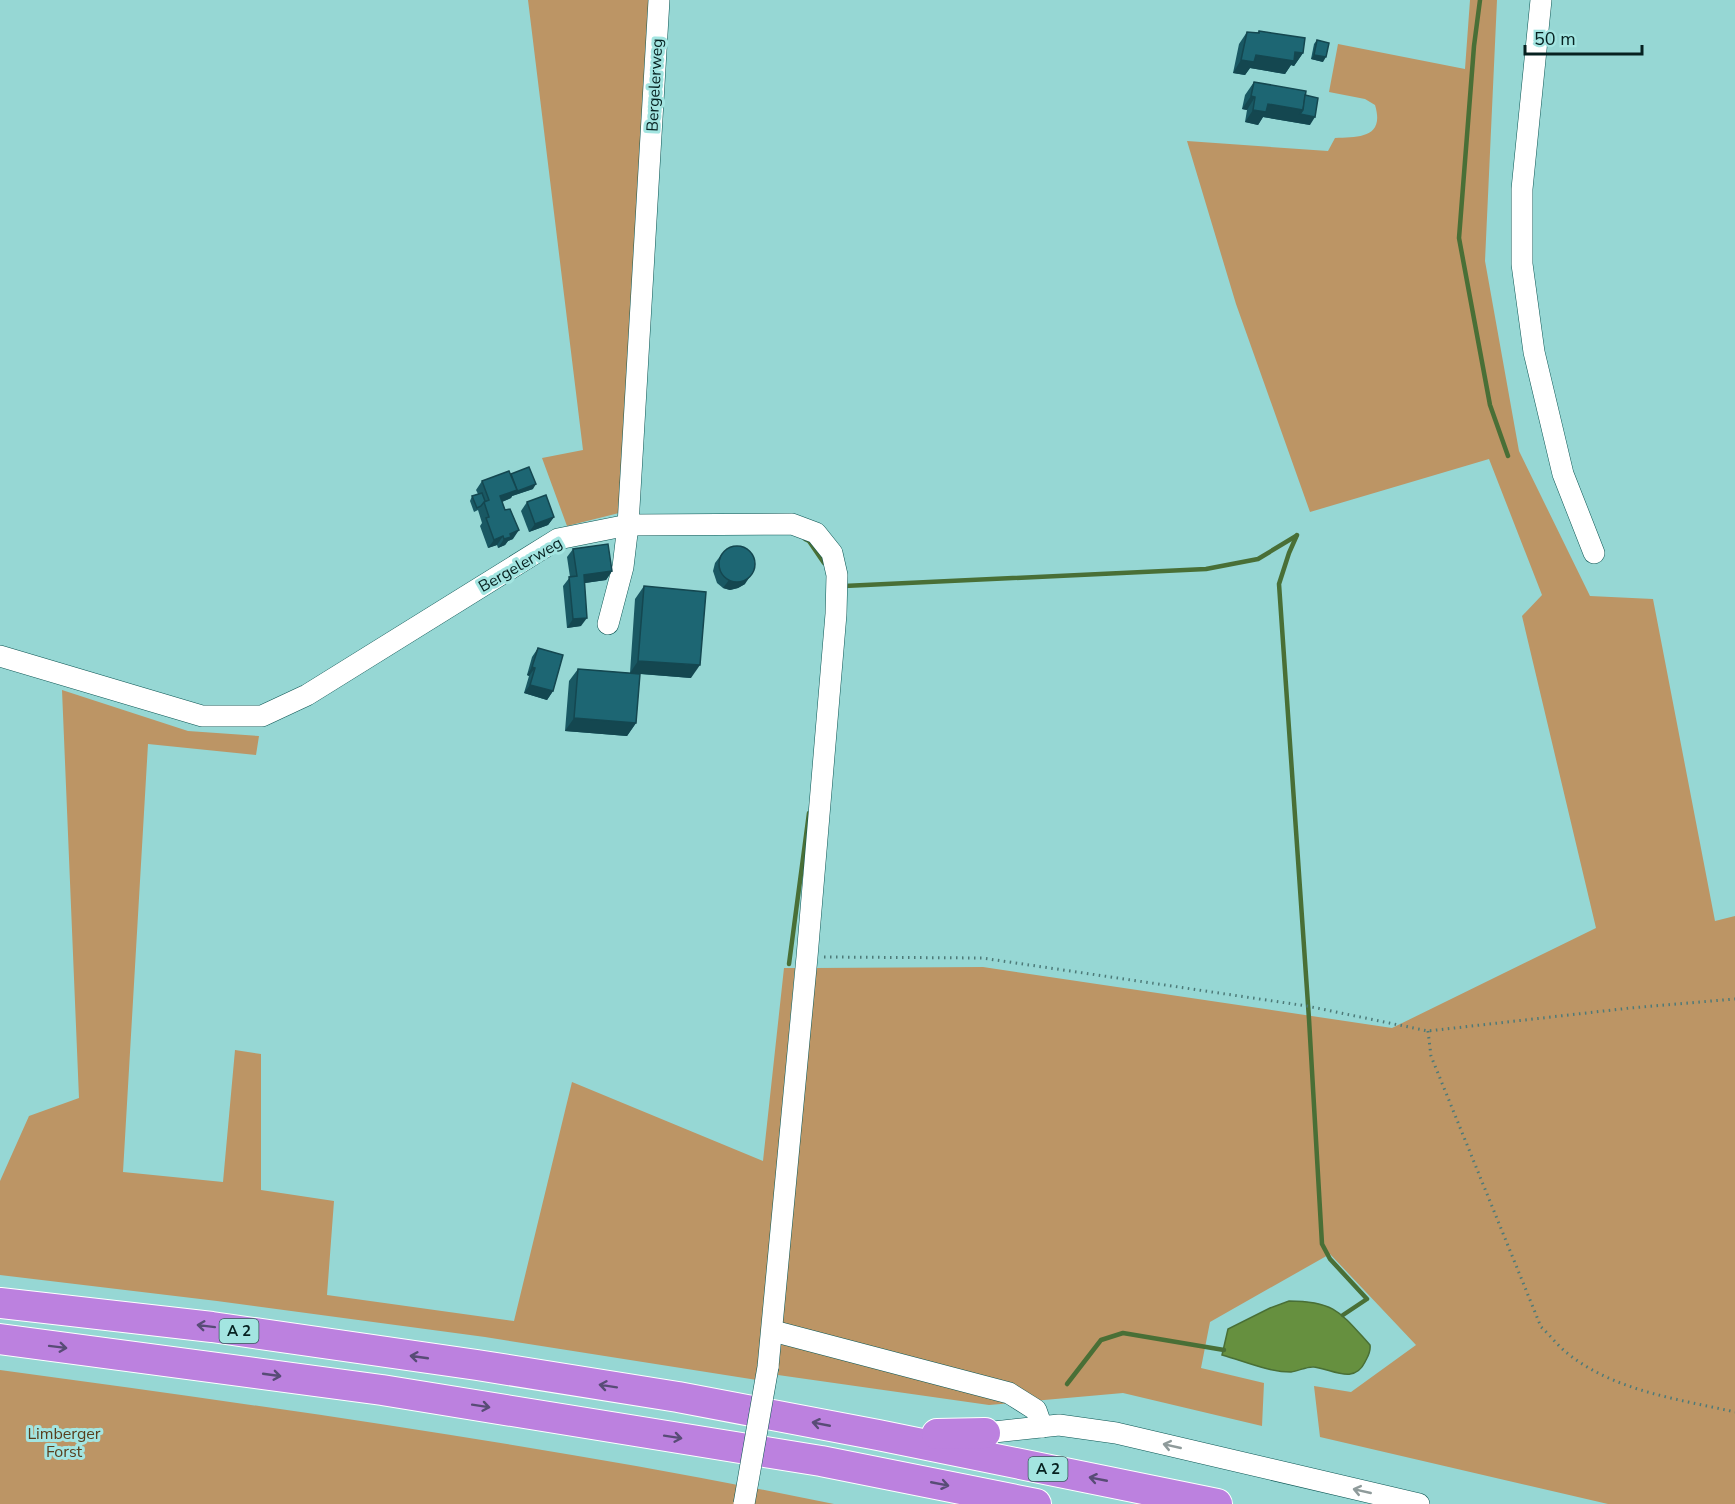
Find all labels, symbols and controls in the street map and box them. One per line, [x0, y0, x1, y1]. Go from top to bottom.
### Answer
scale bar [1525, 18, 1642, 56]
text: 50 m [1534, 27, 1576, 51]
street label: Bergelerweg [642, 38, 668, 132]
street label: Bergelerweg [475, 532, 566, 598]
road number: A 2 [220, 1319, 258, 1343]
one-way arrow [196, 1320, 216, 1331]
one-way arrow [48, 1341, 67, 1352]
one-way arrow [410, 1351, 430, 1362]
one-way arrow [262, 1369, 282, 1380]
one-way arrow [599, 1380, 618, 1391]
one-way arrow [471, 1401, 490, 1412]
one-way arrow [811, 1418, 831, 1429]
park label: Limberger Forst [27, 1423, 101, 1463]
one-way arrow [663, 1432, 683, 1443]
one-way arrow [1163, 1440, 1182, 1452]
road number: A 2 [1028, 1457, 1068, 1481]
one-way arrow [1089, 1473, 1109, 1484]
one-way arrow [930, 1479, 949, 1490]
one-way arrow [1352, 1484, 1371, 1496]

